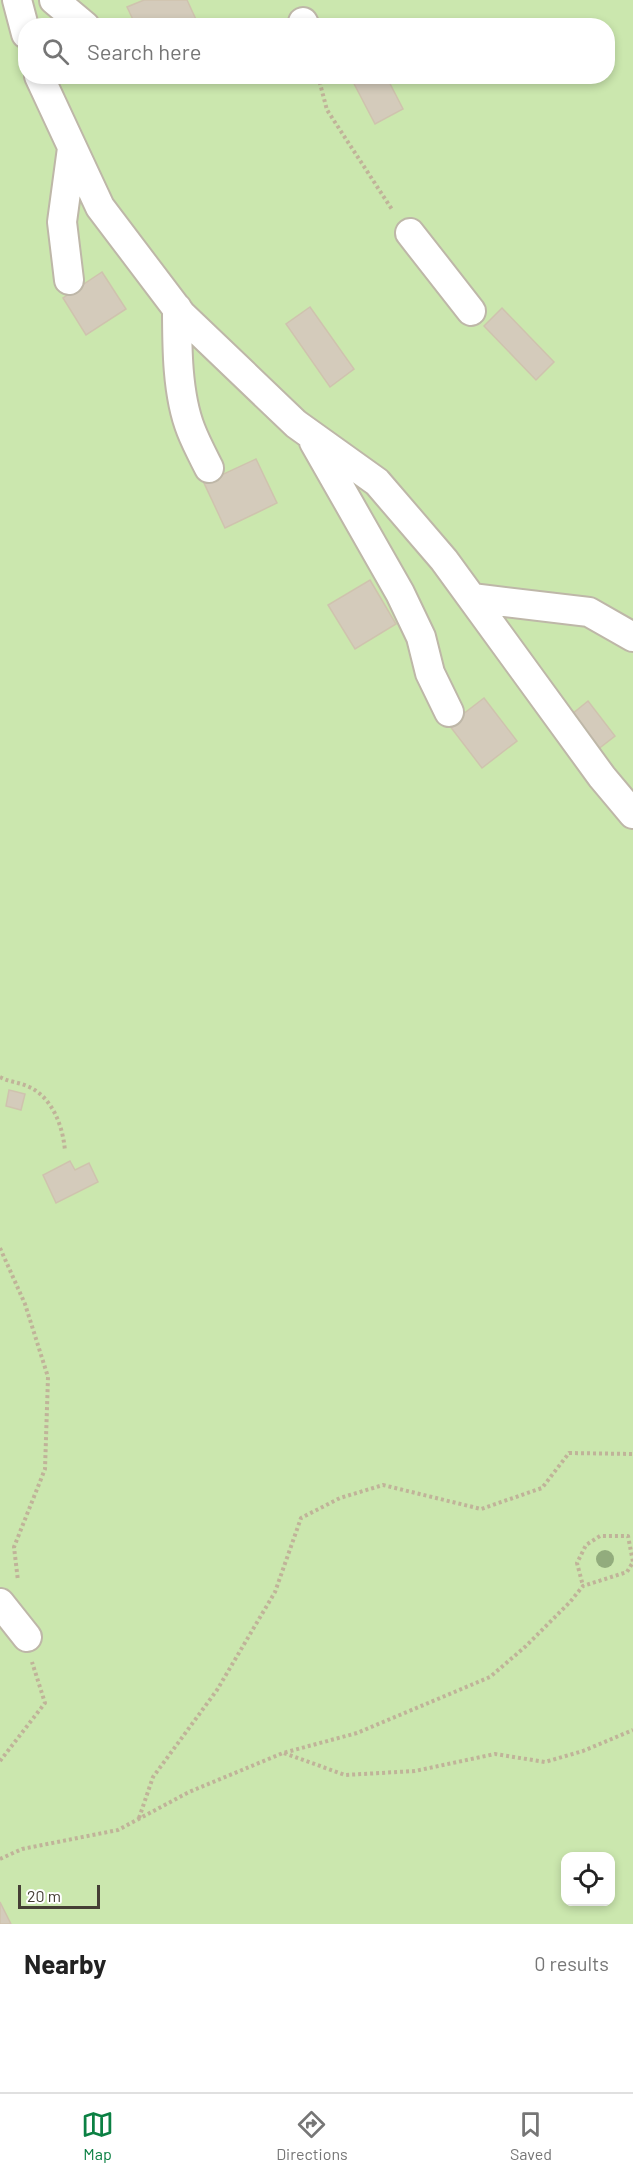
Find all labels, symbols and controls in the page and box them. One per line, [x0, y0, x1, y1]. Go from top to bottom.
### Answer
search box [18, 18, 615, 84]
icon: search [39, 35, 72, 68]
text: Search here [87, 38, 201, 64]
map controls [561, 1852, 615, 1906]
button: locate [561, 1852, 615, 1906]
scale bar [18, 1882, 100, 1910]
text: 20 m [27, 1886, 61, 1905]
text: Nearby [24, 1948, 106, 1979]
text: 0 results [534, 1951, 609, 1975]
tab: Map [81, 2108, 114, 2163]
tab: Directions [276, 2108, 348, 2163]
tab: Saved [510, 2108, 552, 2163]

